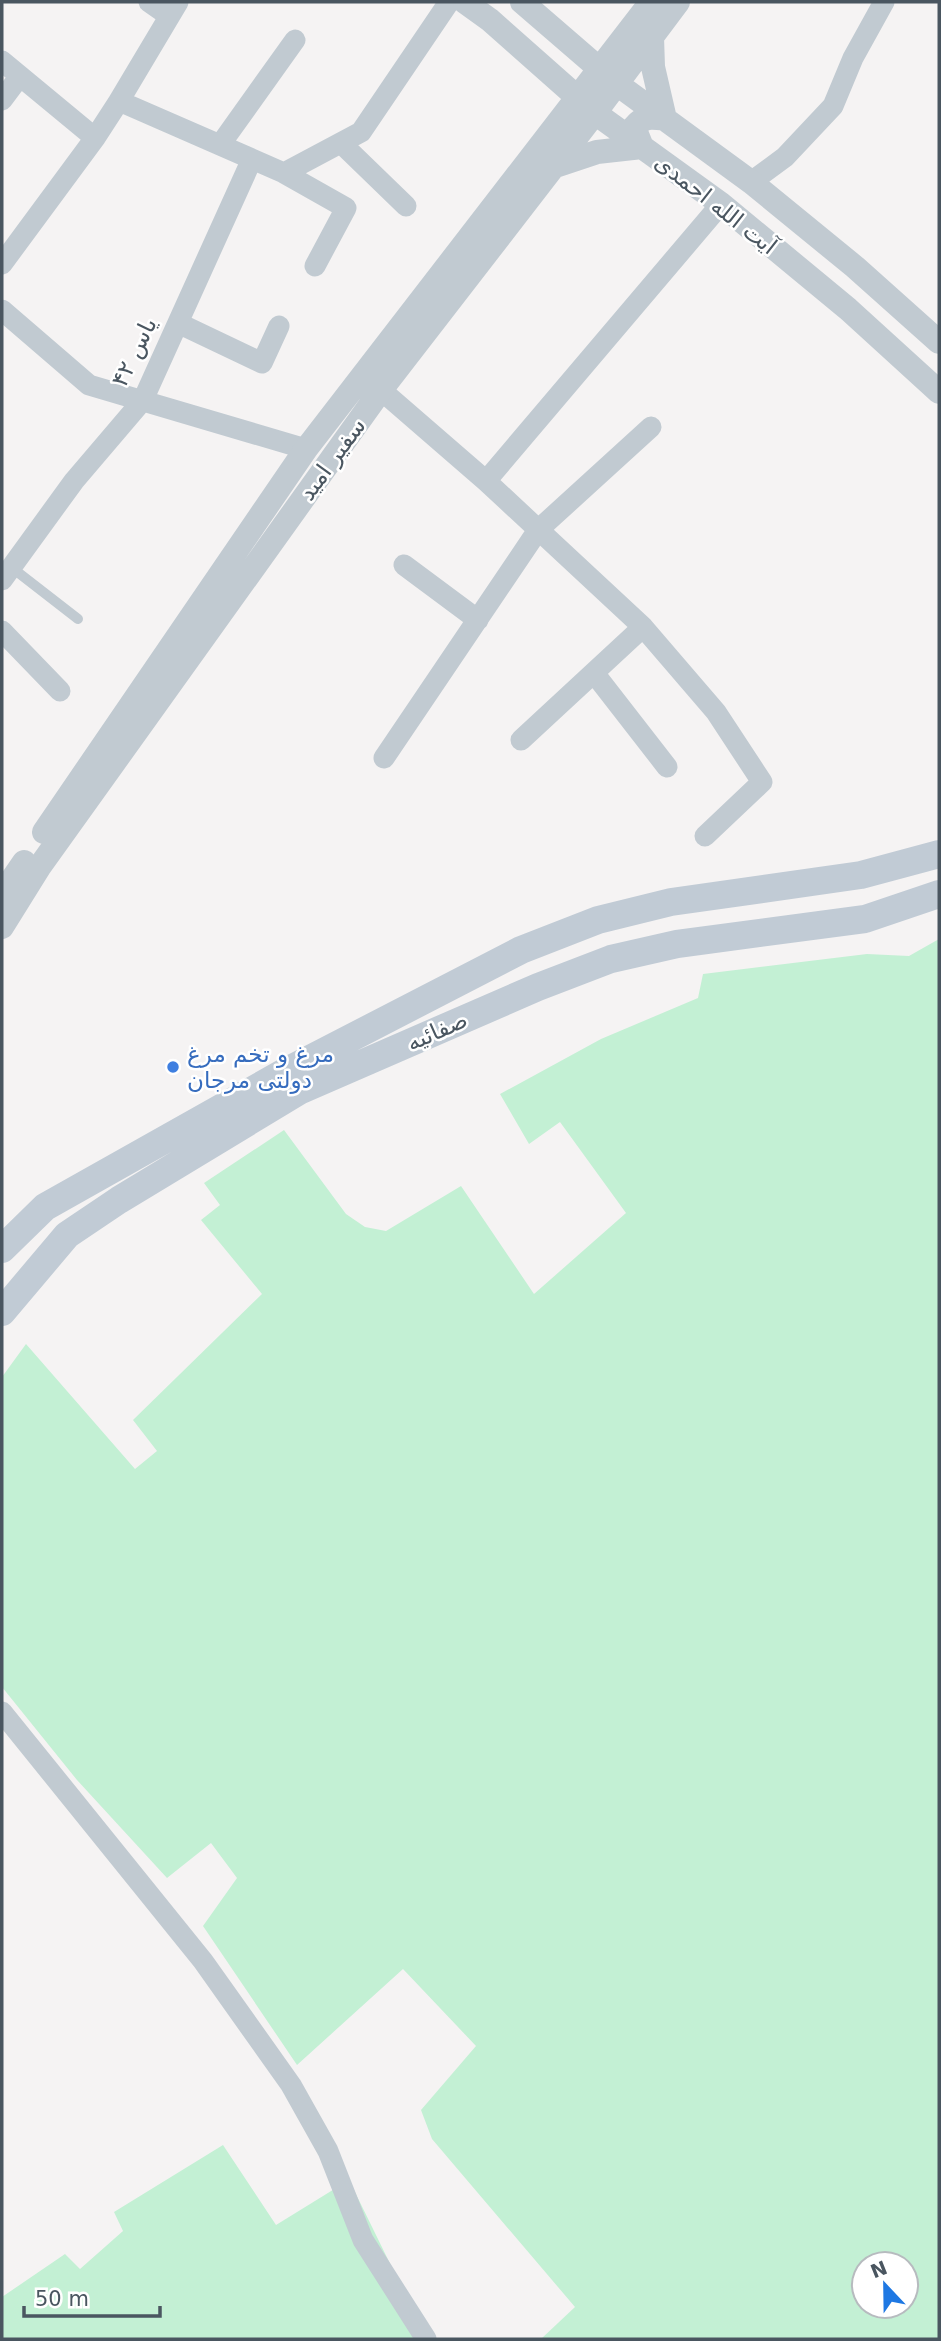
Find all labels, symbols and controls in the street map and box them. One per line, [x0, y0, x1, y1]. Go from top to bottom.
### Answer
street label: آیت الله احمدی [650, 148, 784, 261]
street label: یاس ۴۲ [106, 313, 163, 391]
street label: سفیر امید [293, 413, 371, 506]
street label: صفائیه [403, 1006, 471, 1056]
place label: مرغ و تخم مرغ دولتی مرجان [187, 1041, 334, 1094]
marker: مرغ و تخم مرغ دولتی مرجان [165, 1059, 181, 1075]
north arrow [850, 2250, 920, 2320]
text: N [867, 2256, 890, 2282]
scale bar [24, 2274, 161, 2318]
text: 50 m [35, 2287, 89, 2311]

